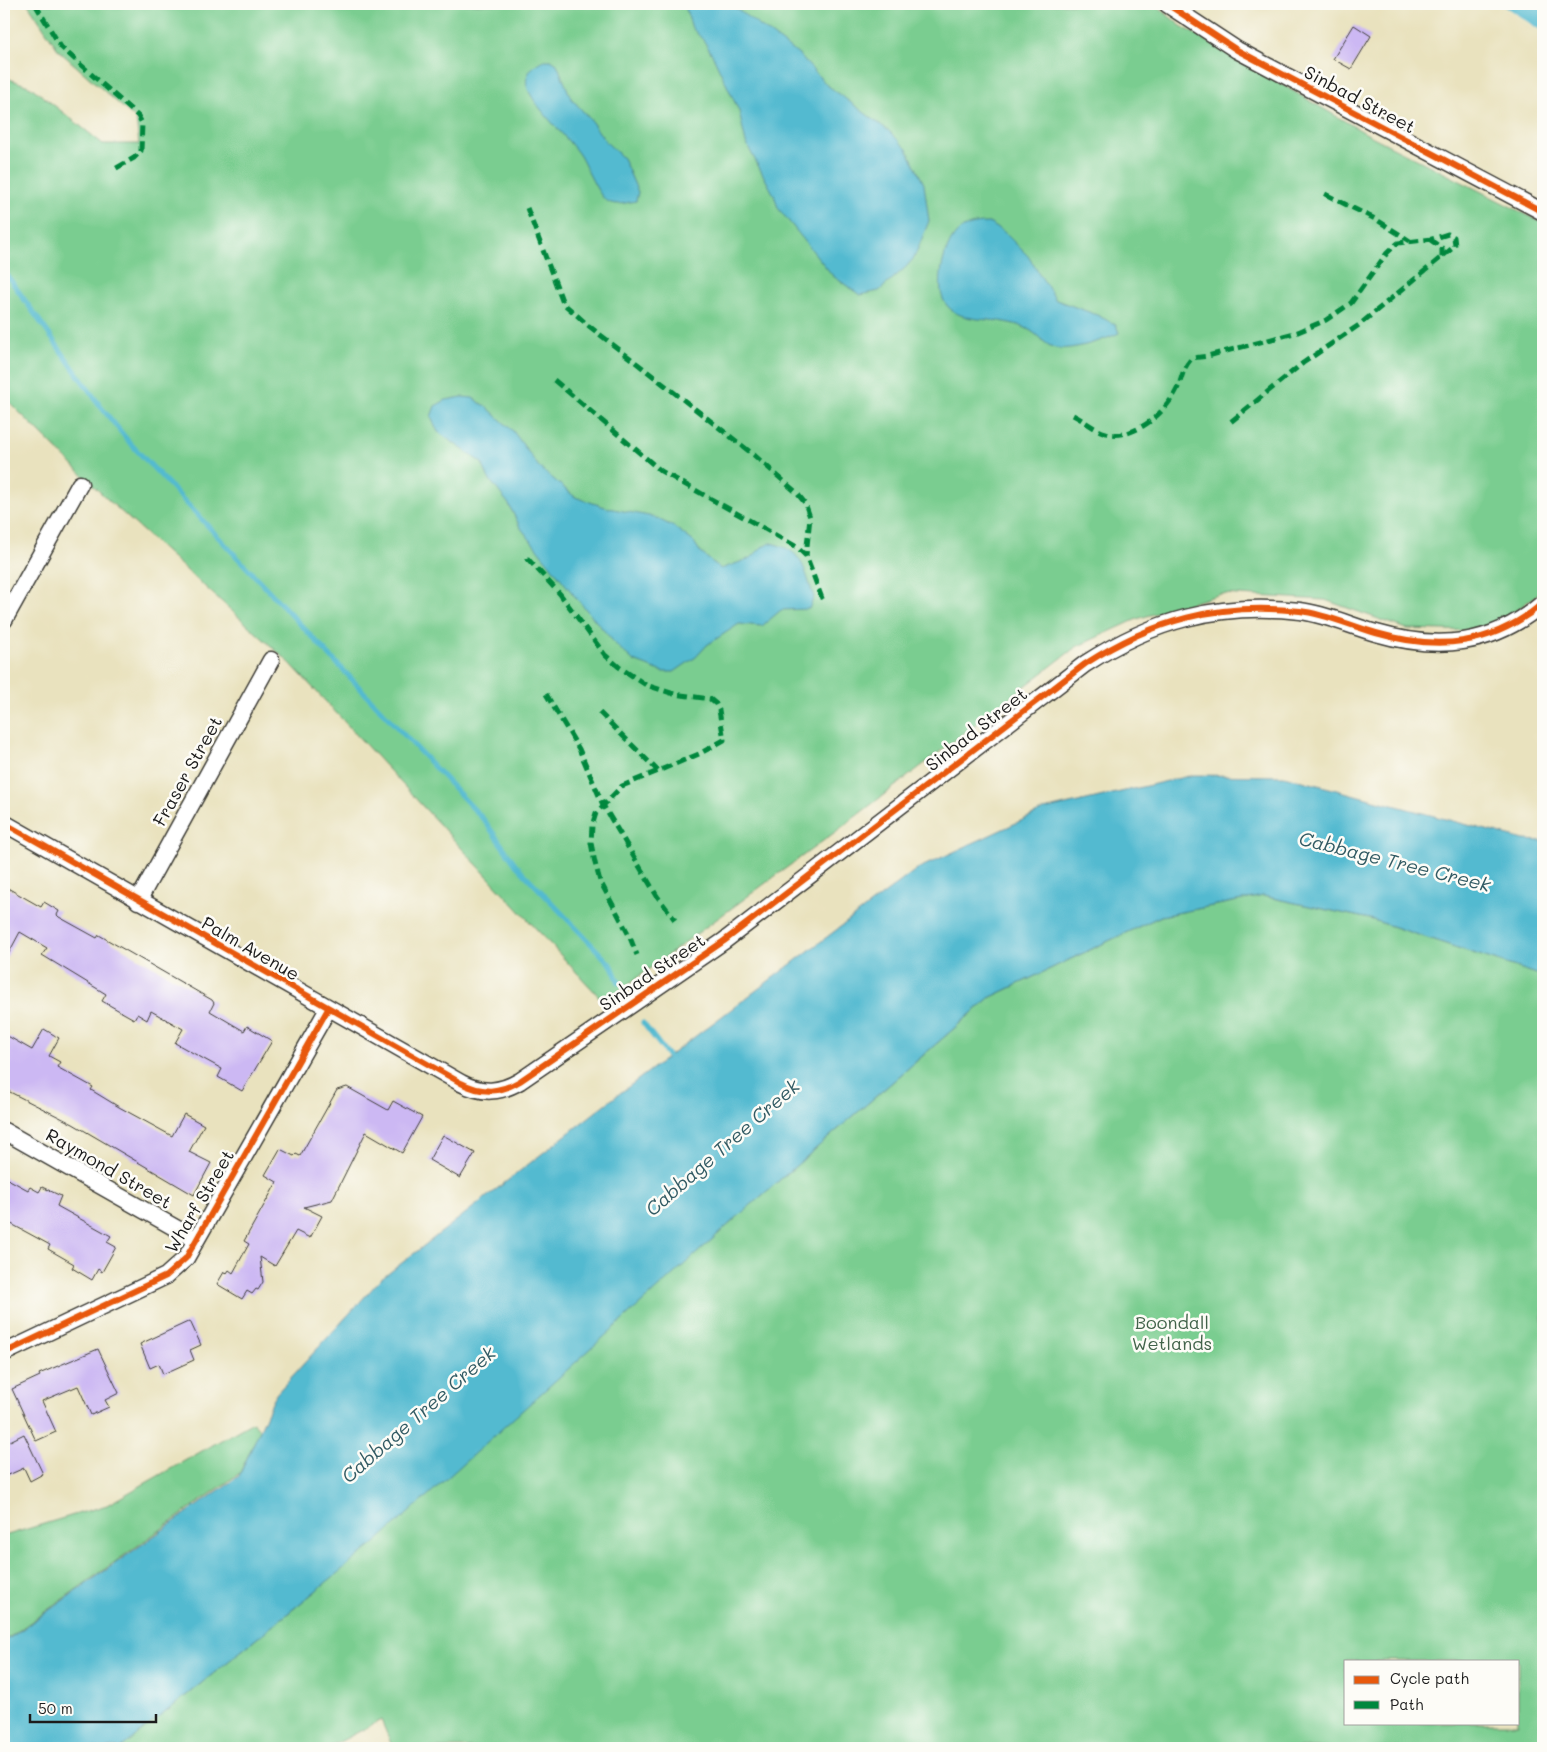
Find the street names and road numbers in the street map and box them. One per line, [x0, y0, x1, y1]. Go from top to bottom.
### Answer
street label: Sinbad Street [1300, 60, 1420, 138]
street label: Sinbad Street [920, 682, 1032, 776]
street label: Fraser Street [147, 712, 227, 830]
street label: Palm Avenue [198, 910, 304, 986]
street label: Sinbad Street [594, 928, 710, 1016]
street label: Raymond Street [42, 1122, 176, 1214]
street label: Wharf Street [159, 1145, 239, 1257]

